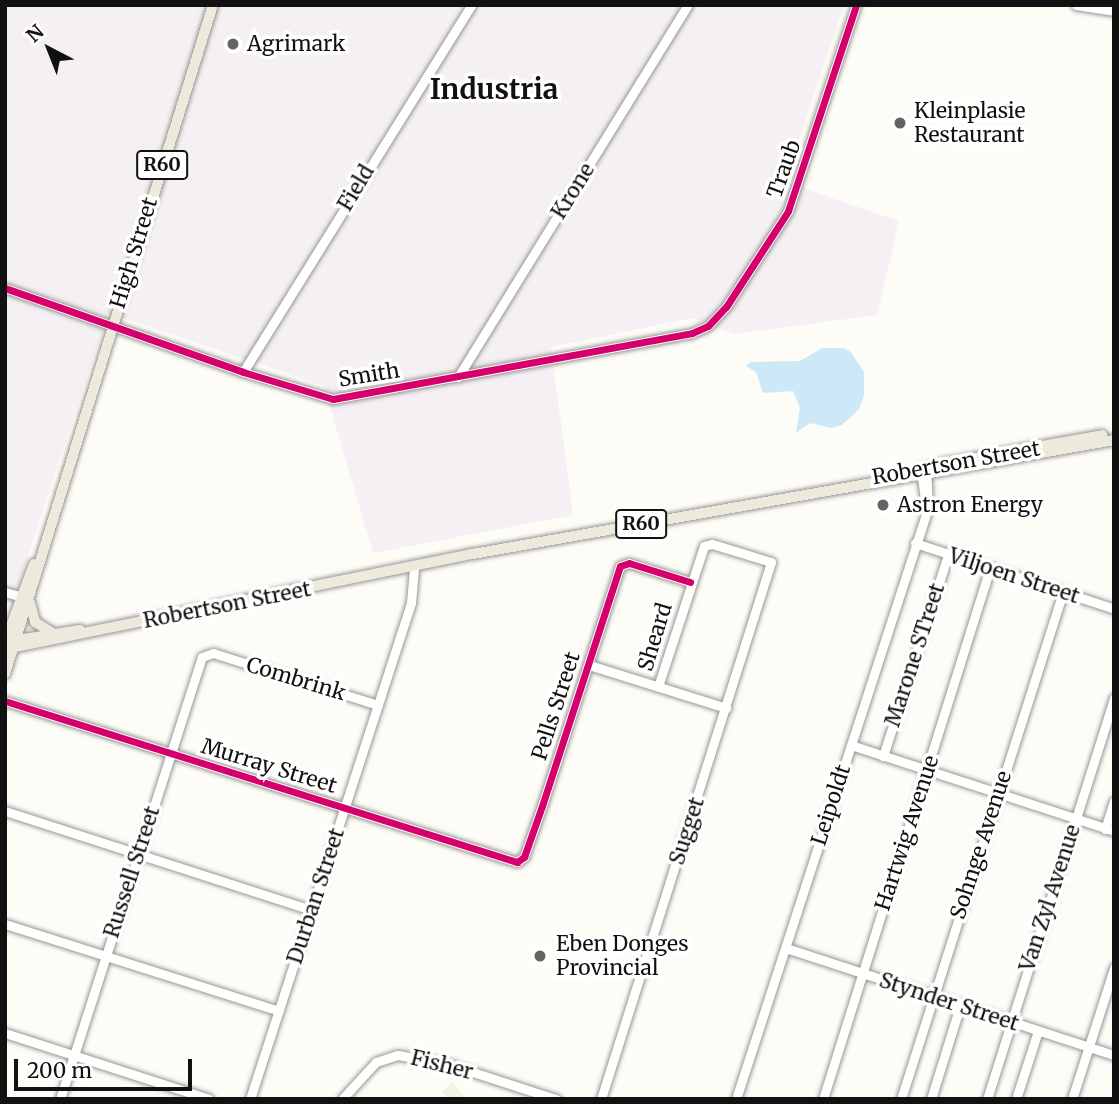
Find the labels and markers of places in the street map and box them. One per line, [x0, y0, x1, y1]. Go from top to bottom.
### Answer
place label: Agrimark [247, 31, 345, 57]
marker: Agrimark [225, 36, 241, 52]
place label: Kleinplasie Restaurant [914, 98, 1026, 148]
marker: Kleinplasie Restaurant [892, 115, 908, 131]
place label: Astron Energy [897, 492, 1043, 518]
marker: Astron Energy [875, 497, 891, 513]
place label: Eben Donges Provincial [556, 931, 688, 981]
marker: Eben Donges Provincial [530, 946, 550, 966]

